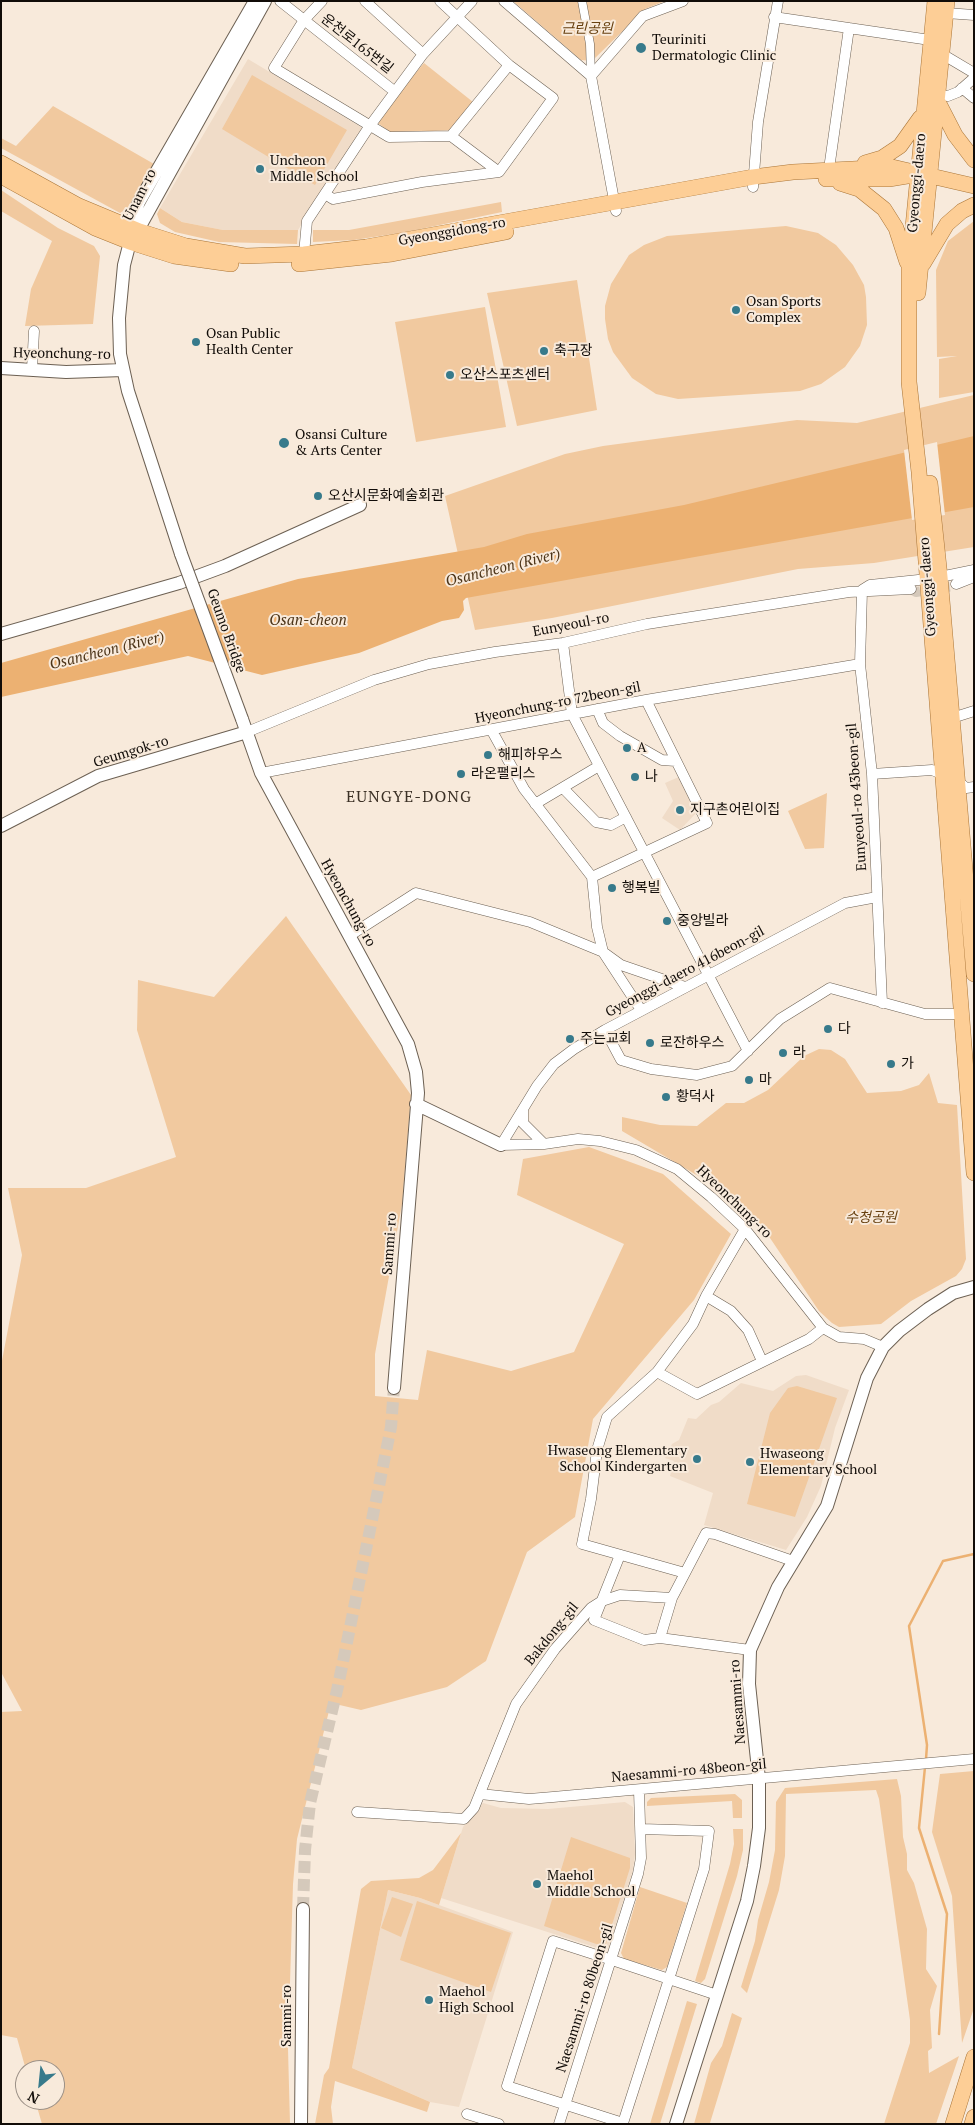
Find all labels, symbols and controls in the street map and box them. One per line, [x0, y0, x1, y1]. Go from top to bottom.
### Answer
street label: 운천로165번길 [318, 11, 396, 77]
park label: 근린공원 [561, 21, 613, 37]
place label: Teuriniti Dermatologic Clinic [652, 32, 776, 64]
marker: Teuriniti Dermatologic Clinic [634, 41, 648, 55]
street label: Gyeonggi-daero [904, 133, 930, 233]
place label: Uncheon Middle School [270, 153, 358, 186]
marker: Uncheon Middle School [254, 163, 266, 175]
street label: Unam-ro [120, 166, 160, 224]
street label: Gyeonggidong-ro [397, 214, 507, 250]
place label: Osan Sports Complex [746, 294, 821, 326]
marker: Osan Sports Complex [730, 304, 742, 316]
place label: Osan Public Health Center [206, 326, 293, 358]
marker: Osan Public Health Center [190, 336, 202, 348]
place label: 축구장 [554, 343, 593, 359]
street label: Hyeonchung-ro [13, 345, 111, 363]
marker: 축구장 [538, 345, 550, 357]
place label: 오산스포츠센터 [460, 367, 550, 383]
marker: 오산스포츠센터 [444, 369, 456, 381]
place label: Osansi Culture & Arts Center [295, 427, 387, 460]
marker: Osansi Culture & Arts Center [277, 436, 291, 450]
place label: 오산시문화예술회관 [328, 488, 444, 504]
marker: 오산시문화예술회관 [312, 490, 324, 502]
street label: Gyeonggi-daero [916, 537, 940, 637]
water label: Osancheon (River) [444, 545, 562, 591]
street label: Geumo Bridge [203, 587, 249, 675]
street label: Eunyeoul-ro [531, 609, 611, 641]
water label: Osan-cheon [269, 612, 347, 630]
water label: Osancheon (River) [48, 628, 166, 674]
street label: Hyeonchung-ro 72beon-gil [474, 679, 642, 727]
street label: Eunyeoul-ro 43beon-gil [843, 722, 871, 872]
street label: Geumgok-ro [91, 733, 171, 771]
place label: A [637, 740, 647, 756]
marker: A [621, 742, 633, 754]
place label: 해피하우스 [498, 747, 562, 763]
marker: 해피하우스 [482, 749, 494, 761]
place label: 라온팰리스 [471, 766, 535, 782]
marker: 라온팰리스 [455, 768, 467, 780]
place label: 나 [645, 769, 658, 785]
marker: 나 [629, 771, 641, 783]
district label: EUNGYE-DONG [345, 787, 473, 807]
place label: 지구촌어린이집 [690, 802, 780, 818]
marker: 지구촌어린이집 [674, 804, 686, 816]
street label: Hyeonchung-ro [317, 856, 379, 950]
place label: 행복빌 [622, 880, 661, 896]
marker: 행복빌 [606, 882, 618, 894]
place label: 중앙빌라 [677, 913, 729, 929]
marker: 중앙빌라 [661, 915, 673, 927]
street label: Gyeonggi-daero 416beon-gil [603, 923, 767, 1021]
place label: 다 [838, 1021, 851, 1037]
marker: 다 [822, 1023, 834, 1035]
place label: 주는교회 [580, 1031, 632, 1047]
marker: 주는교회 [564, 1033, 576, 1045]
place label: 로잔하우스 [660, 1035, 724, 1051]
marker: 로잔하우스 [644, 1037, 656, 1049]
place label: 라 [793, 1045, 806, 1061]
marker: 라 [777, 1047, 789, 1059]
place label: 가 [901, 1056, 914, 1072]
marker: 가 [885, 1058, 897, 1070]
place label: 마 [759, 1072, 772, 1088]
marker: 마 [743, 1074, 755, 1086]
place label: 황덕사 [676, 1089, 715, 1105]
marker: 황덕사 [660, 1091, 672, 1103]
street label: Hyeonchung-ro [693, 1162, 775, 1242]
park label: 수청공원 [845, 1210, 897, 1226]
street label: Sammi-ro [379, 1212, 401, 1276]
place label: Hwaseong Elementary School Kindergarten [548, 1443, 687, 1475]
place label: Hwaseong Elementary School [760, 1446, 877, 1478]
marker: Hwaseong Elementary School Kindergarten [691, 1453, 703, 1465]
marker: Hwaseong Elementary School [744, 1456, 756, 1468]
street label: Bakdong-gil [522, 1599, 582, 1669]
street label: Naesammi-ro [727, 1659, 749, 1745]
street label: Naesammi-ro 48beon-gil [611, 1756, 767, 1786]
place label: Maehol Middle School [547, 1868, 635, 1900]
marker: Maehol Middle School [531, 1878, 543, 1890]
street label: Naesammi-ro 80beon-gil [553, 1921, 617, 2075]
place label: Maehol High School [439, 1984, 514, 2016]
street label: Sammi-ro [279, 1985, 295, 2047]
marker: Maehol High School [423, 1994, 435, 2006]
north arrow [15, 2060, 65, 2110]
text: N [24, 2087, 42, 2109]

